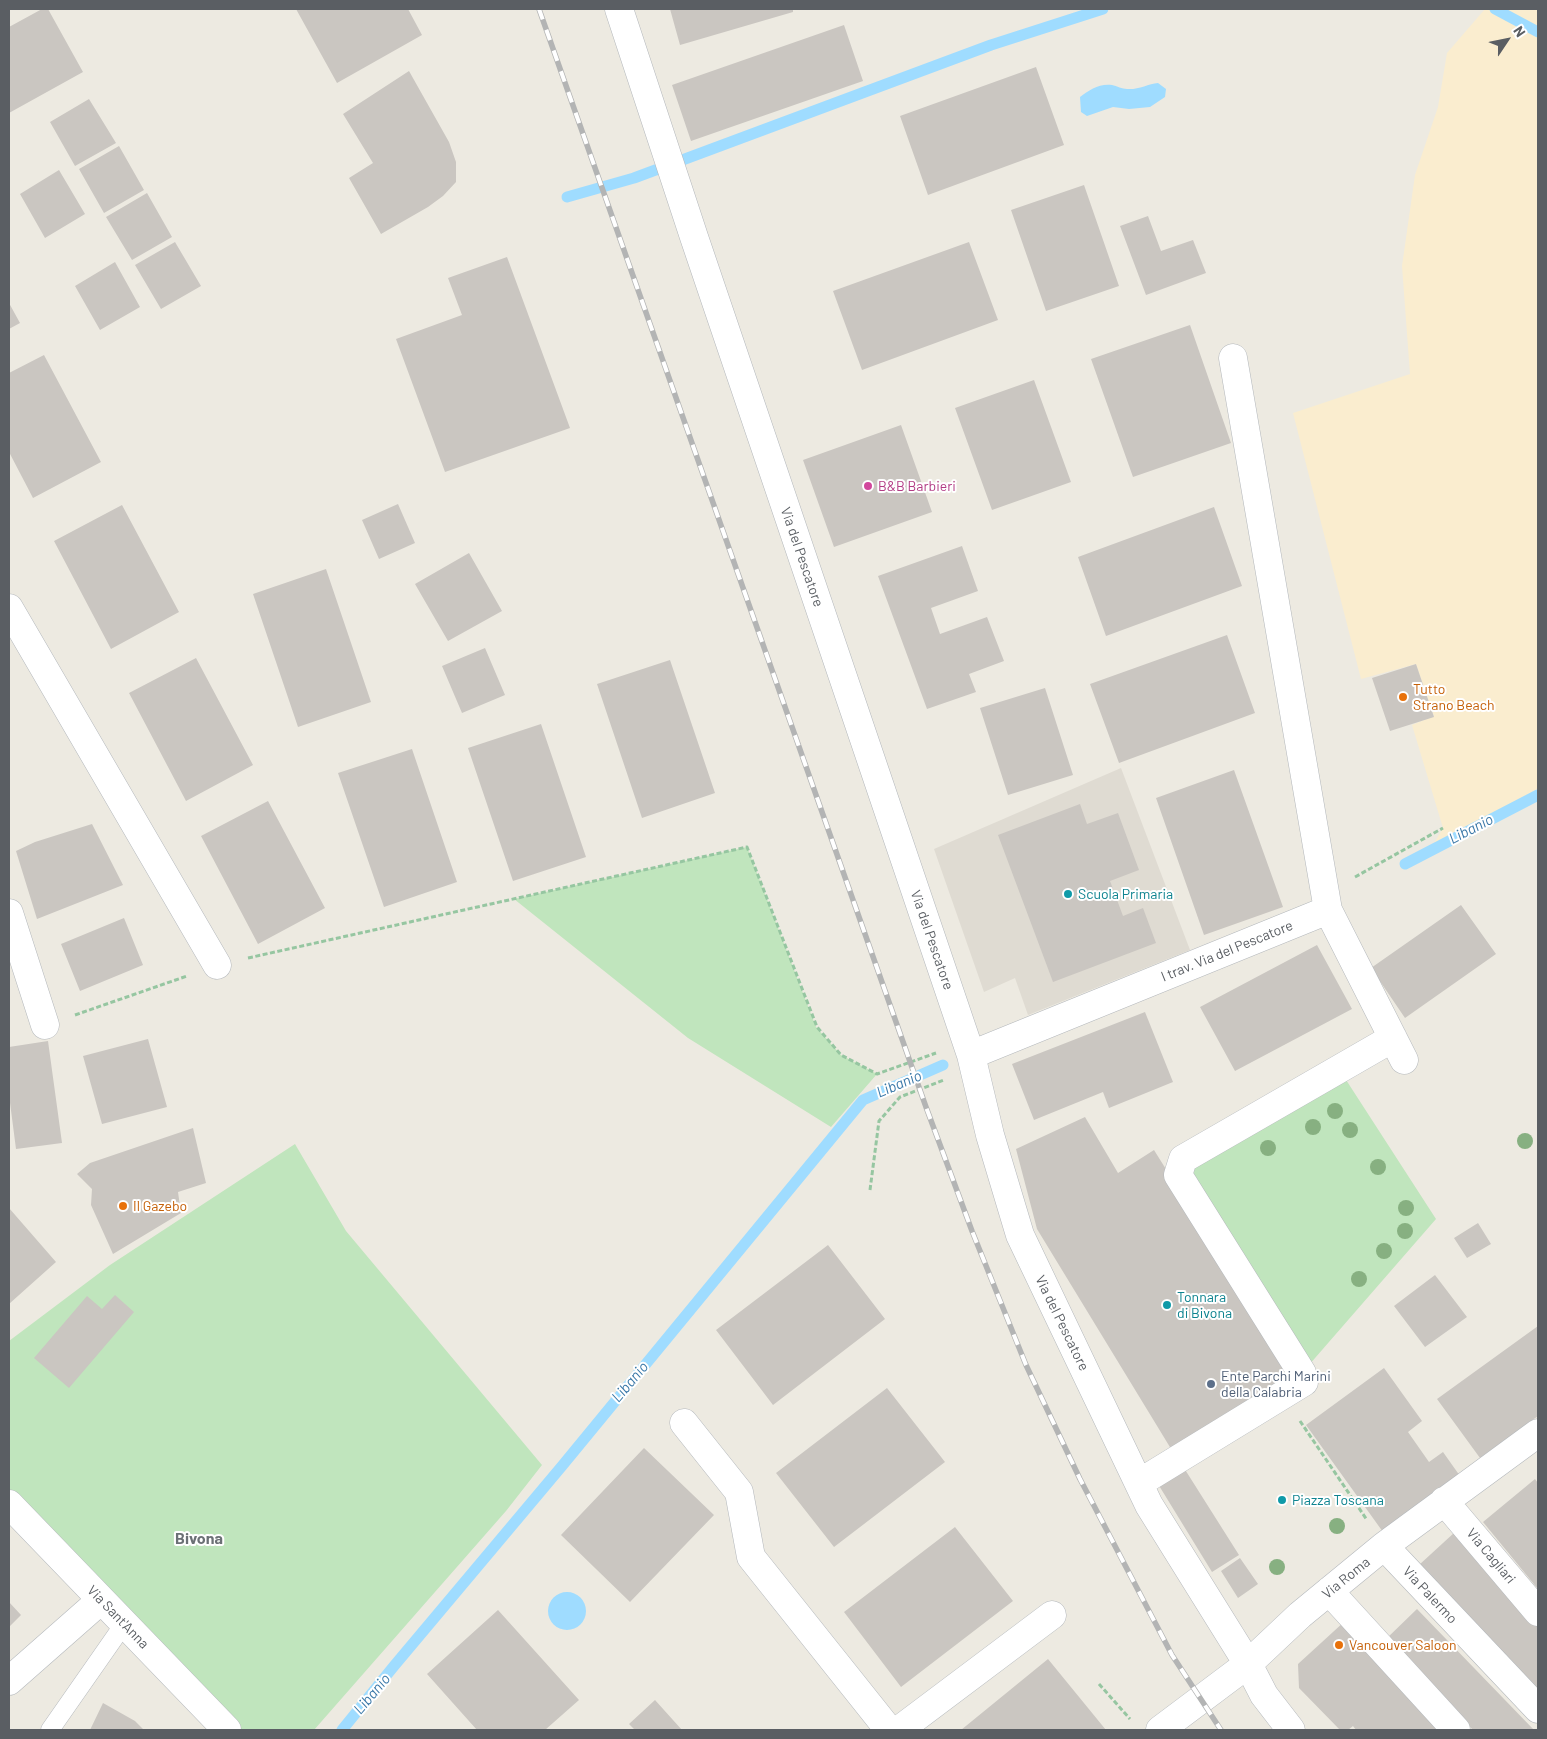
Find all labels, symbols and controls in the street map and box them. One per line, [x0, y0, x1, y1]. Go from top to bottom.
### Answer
north arrow [1482, 15, 1532, 65]
text: N [1510, 23, 1530, 40]
place label: B&B Barbieri [878, 478, 956, 494]
marker: B&B Barbieri [862, 480, 874, 492]
street label: Via del Pescatore [777, 505, 827, 609]
place label: Tutto Strano Beach [1413, 681, 1495, 714]
marker: Tutto Strano Beach [1397, 691, 1409, 703]
water label: Libanio [1446, 810, 1496, 848]
place label: Scuola Primaria [1078, 886, 1173, 902]
street label: Via del Pescatore [907, 888, 957, 992]
marker: Scuola Primaria [1062, 888, 1074, 900]
street label: I trav. Via del Pescatore [1159, 917, 1295, 985]
water label: Libanio [874, 1066, 924, 1102]
place label: Il Gazebo [133, 1198, 187, 1214]
marker: Il Gazebo [117, 1200, 129, 1212]
street label: Via del Pescatore [1032, 1272, 1092, 1374]
place label: Tonnara di Bivona [1177, 1289, 1232, 1321]
marker: Tonnara di Bivona [1161, 1299, 1173, 1311]
water label: Libanio [608, 1358, 652, 1406]
place label: Ente Parchi Marini della Calabria [1221, 1368, 1331, 1400]
marker: Ente Parchi Marini della Calabria [1205, 1378, 1217, 1390]
place label: Piazza Toscana [1292, 1492, 1384, 1508]
marker: Piazza Toscana [1276, 1494, 1288, 1506]
street label: Via Cagliari [1463, 1525, 1519, 1587]
district label: Bivona [175, 1529, 223, 1549]
street label: Via Roma [1319, 1554, 1373, 1602]
street label: Via Palermo [1399, 1563, 1461, 1627]
street label: Via Sant'Anna [84, 1582, 152, 1652]
place label: Vancouver Saloon [1349, 1637, 1457, 1653]
marker: Vancouver Saloon [1333, 1639, 1345, 1651]
water label: Libanio [350, 1670, 394, 1718]

